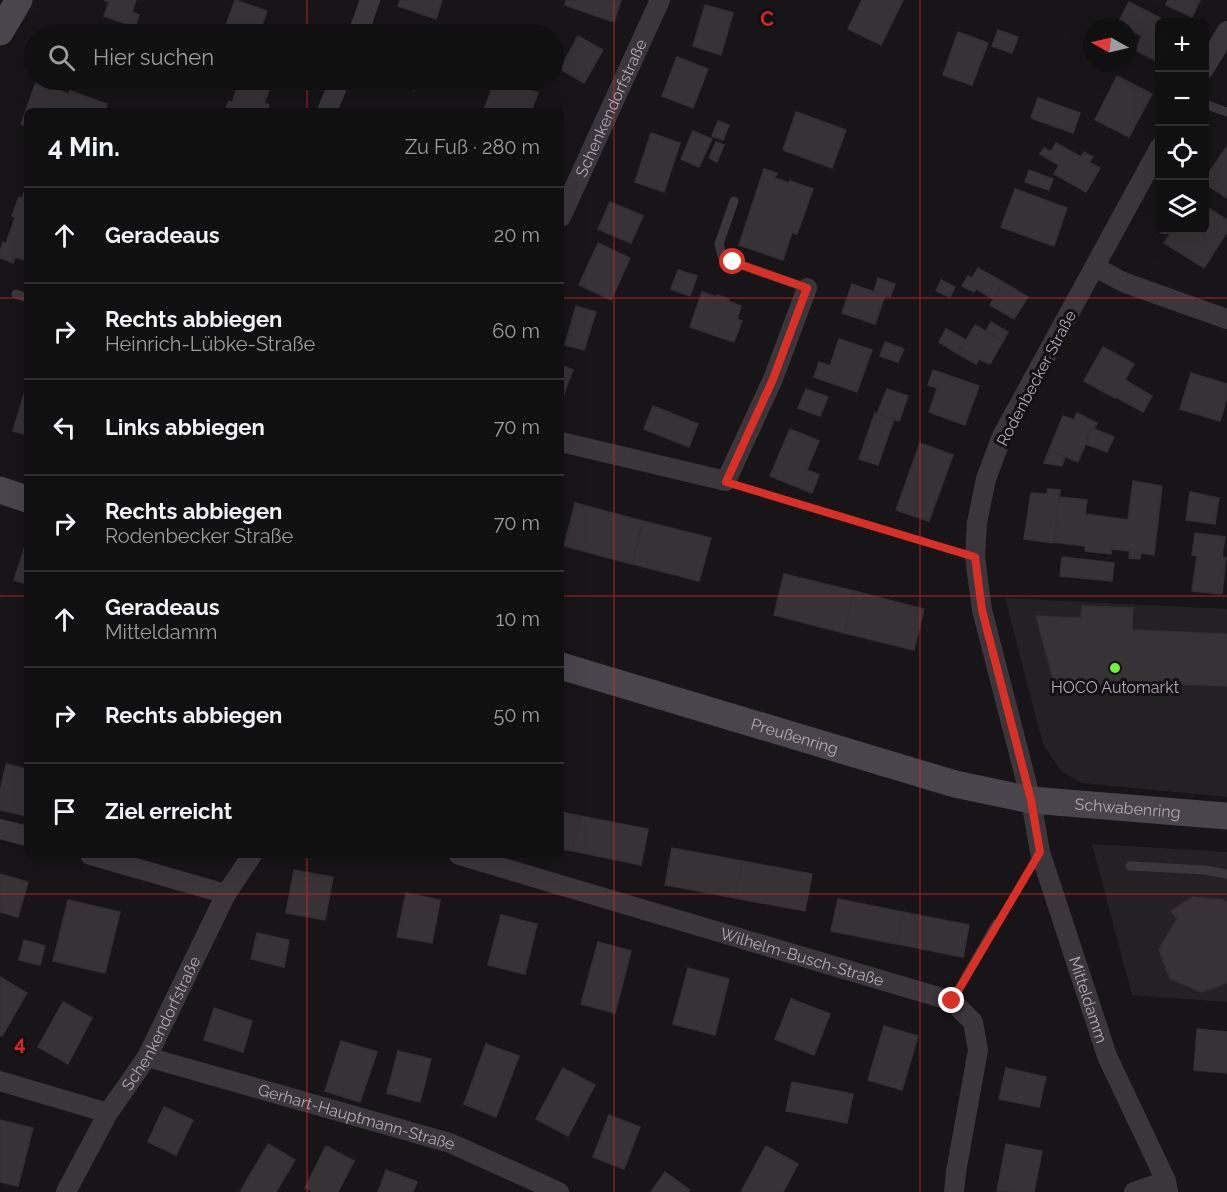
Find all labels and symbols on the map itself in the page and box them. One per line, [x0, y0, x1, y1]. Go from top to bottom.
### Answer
text: C [760, 7, 774, 31]
north arrow [1083, 18, 1137, 72]
street label: Schenkendorfstraße [572, 36, 651, 180]
route start [719, 248, 745, 274]
street label: Rodenbecker Straße [993, 307, 1080, 449]
marker: HOCO Automarkt [1108, 661, 1122, 675]
place label: HOCO Automarkt [1051, 678, 1180, 697]
street label: Preußenring [749, 714, 840, 759]
street label: Schwabenring [1074, 795, 1181, 822]
street label: Wilhelm-Busch-Straße [718, 924, 886, 990]
street label: Schenkendorfstraße [118, 953, 204, 1094]
street label: Mitteldamm [1065, 954, 1111, 1045]
route end [938, 987, 964, 1013]
text: 4 [14, 1031, 26, 1055]
street label: Gerhart-Hauptmann-Straße [256, 1080, 458, 1154]

